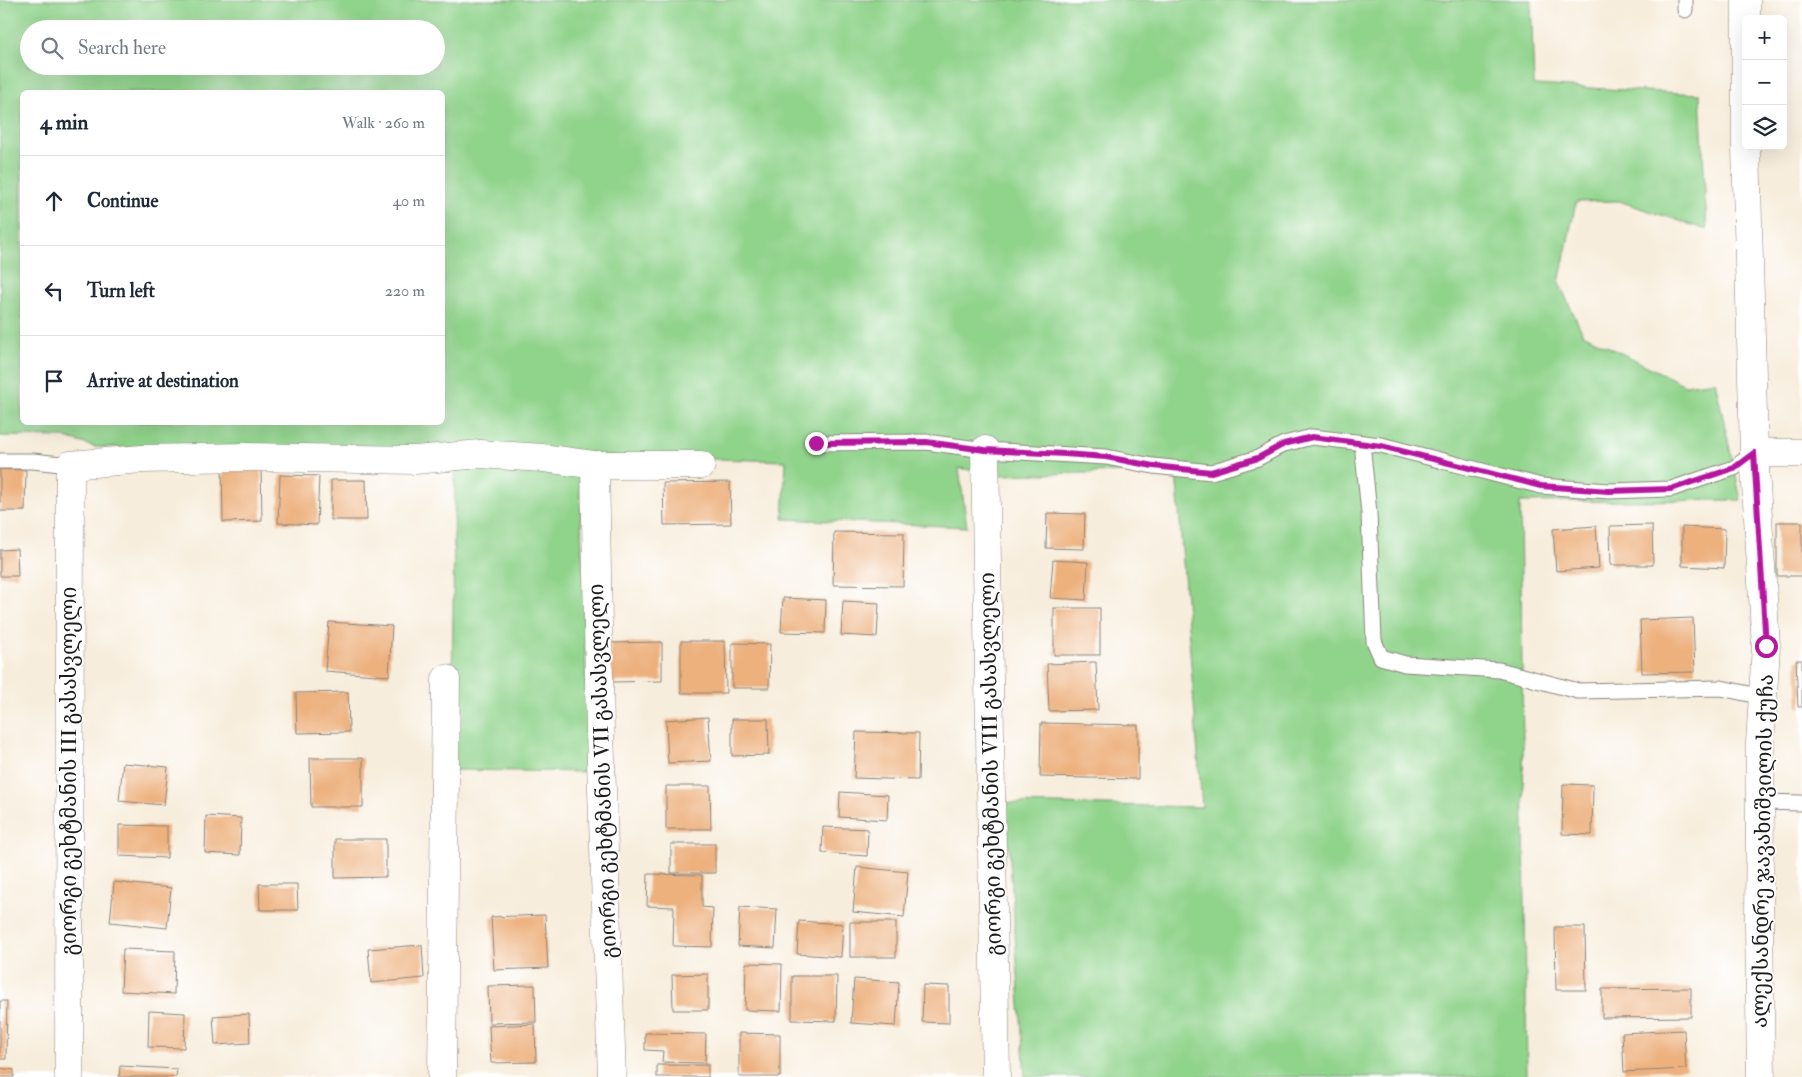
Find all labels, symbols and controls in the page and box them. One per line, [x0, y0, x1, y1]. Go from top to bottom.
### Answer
map controls [1742, 15, 1787, 150]
button: + [1742, 15, 1787, 60]
search box [20, 20, 445, 75]
icon: search [38, 34, 66, 62]
text: Search here [78, 36, 166, 60]
button: − [1742, 60, 1787, 105]
button: layers [1742, 105, 1787, 150]
text: 4 min [40, 109, 88, 136]
text: Walk · 260 m [342, 113, 425, 133]
icon: ahead [40, 187, 68, 215]
text: Continue [87, 189, 158, 213]
text: 40 m [392, 191, 425, 211]
icon: left [40, 277, 68, 305]
text: Turn left [87, 279, 155, 303]
text: 220 m [385, 281, 425, 301]
icon: arrive [40, 367, 68, 395]
text: Arrive at destination [87, 369, 239, 393]
route end [805, 432, 828, 455]
street label: გიორგი გეხტმანის VIII გასასვლელი [974, 572, 1008, 956]
street label: გიორგი გეხტმანის VII გასასვლელი [583, 583, 623, 959]
street label: გიორგი გეხტმანის III გასასვლელი [56, 586, 83, 956]
route start [1755, 635, 1778, 658]
street label: ალექსანდრე ჯავახიშვილის ქუჩა [1746, 674, 1780, 1028]

